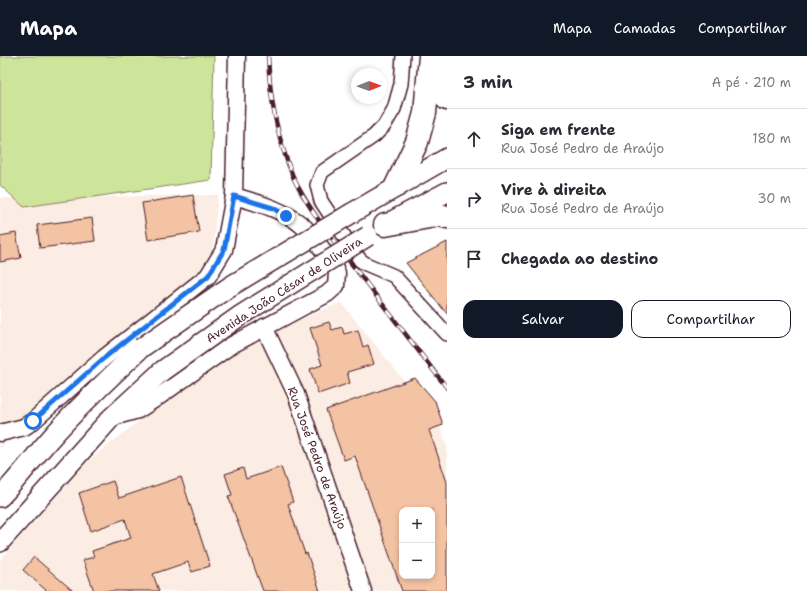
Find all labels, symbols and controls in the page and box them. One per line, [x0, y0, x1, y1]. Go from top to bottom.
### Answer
text: Mapa [20, 16, 77, 41]
text: Mapa [553, 19, 592, 37]
text: Camadas [614, 19, 676, 37]
text: Compartilhar [698, 19, 787, 37]
north arrow [351, 68, 387, 104]
text: 3 min [463, 71, 513, 93]
text: A pé · 210 m [712, 74, 791, 91]
text: Siga em frente [501, 120, 616, 140]
icon: ahead [463, 128, 485, 150]
text: 180 m [752, 130, 791, 147]
text: Rua José Pedro de Araújo [501, 140, 664, 157]
text: Vire à direita [501, 180, 606, 200]
icon: right [463, 188, 485, 210]
text: 30 m [757, 190, 791, 207]
text: Rua José Pedro de Araújo [501, 200, 664, 217]
route end [277, 207, 295, 225]
street label: Avenida João César de Oliveira [203, 233, 366, 347]
icon: arrive [463, 248, 485, 270]
text: Chegada ao destino [501, 249, 658, 269]
button: Salvar [463, 300, 623, 338]
button: Compartilhar [631, 300, 791, 338]
street label: Rua José Pedro de Araújo [284, 384, 350, 532]
route start [24, 412, 42, 430]
map controls [399, 507, 435, 579]
button: + [399, 507, 435, 543]
button: − [399, 543, 435, 579]

